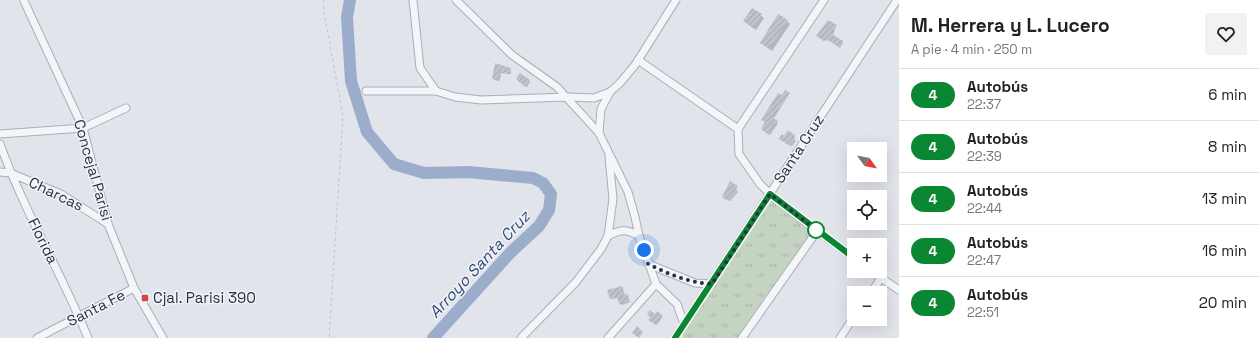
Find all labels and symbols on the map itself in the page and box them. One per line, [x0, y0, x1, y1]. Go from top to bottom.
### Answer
street label: Santa Cruz [769, 111, 828, 187]
street label: Concejal Parisi [70, 117, 117, 223]
north arrow [847, 142, 887, 182]
street label: Charcas [26, 172, 87, 215]
water label: Arroyo Santa Cruz [424, 205, 536, 322]
street label: Florida [24, 215, 63, 267]
unlabelled marker [807, 221, 825, 239]
your location [634, 240, 654, 260]
street label: Santa Fe [63, 285, 128, 330]
place label: Cjal. Parisi 390 [153, 288, 256, 307]
marker: Cjal. Parisi 390 [140, 293, 150, 303]

